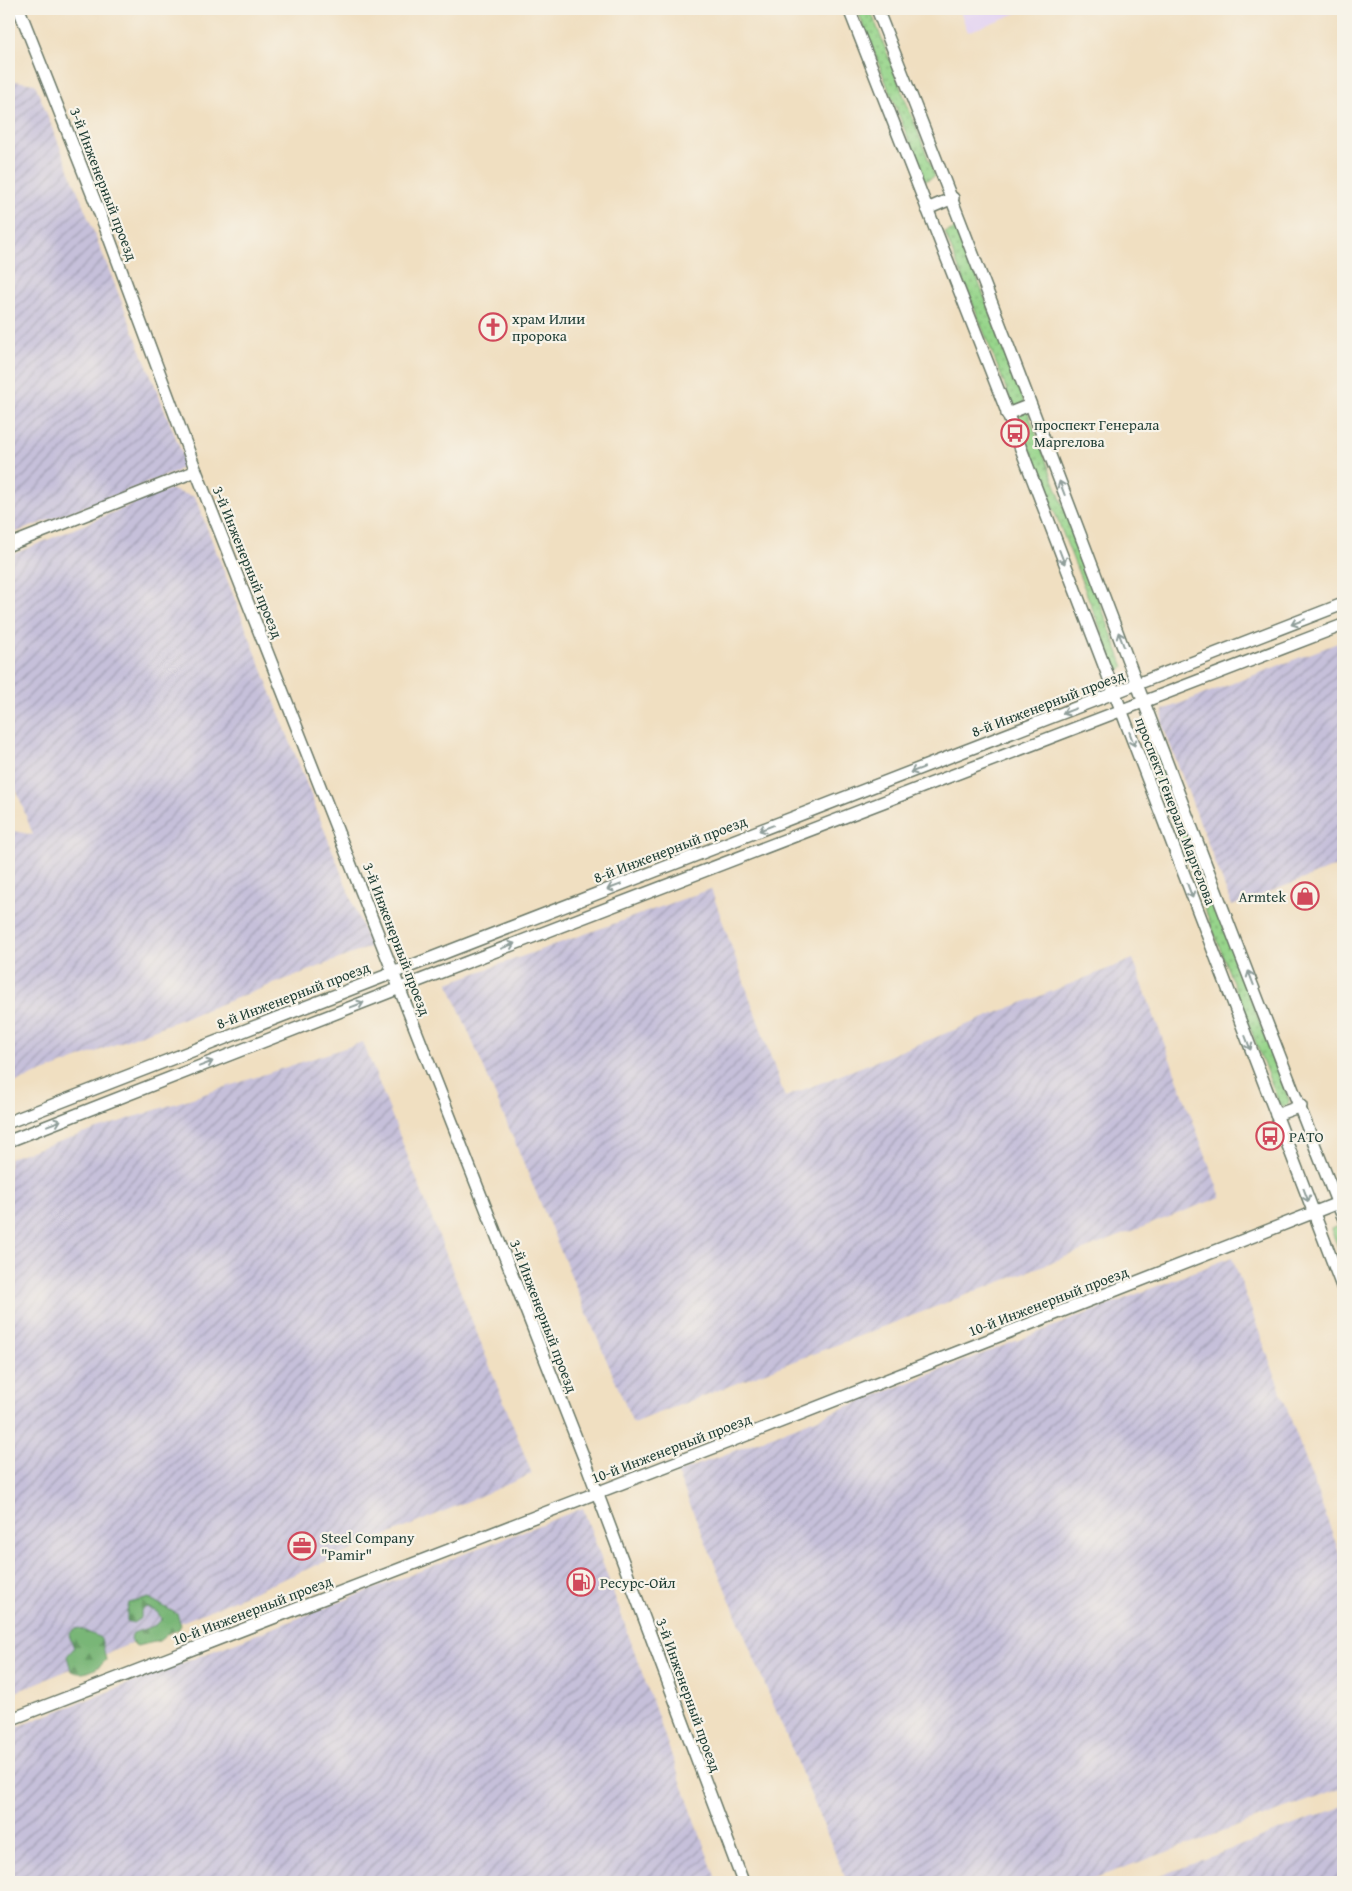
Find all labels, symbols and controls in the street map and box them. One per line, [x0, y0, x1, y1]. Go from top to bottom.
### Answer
street label: 3-й Инженерный проезд [65, 104, 143, 264]
place label: храм Илии пророка [512, 308, 585, 346]
church icon: храм Илии пророка [478, 312, 508, 342]
place label: проспект Генерала Маргелова [1034, 414, 1160, 452]
bus stop icon: проспект Генерала Маргелова [1000, 418, 1030, 448]
one-way arrow [1057, 481, 1066, 496]
street label: 3-й Инженерный проезд [208, 483, 288, 641]
one-way arrow [1058, 549, 1067, 565]
one-way arrow [1291, 618, 1306, 627]
one-way arrow [1115, 632, 1125, 647]
street label: 8-й Инженерный проезд [968, 664, 1128, 742]
one-way arrow [1062, 707, 1077, 716]
street label: проспект Генерала Маргелова [1130, 714, 1222, 909]
one-way arrow [1128, 731, 1137, 746]
one-way arrow [910, 766, 925, 775]
street label: 8-й Инженерный проезд [590, 810, 750, 888]
one-way arrow [759, 824, 774, 833]
street label: 3-й Инженерный проезд [358, 859, 436, 1019]
shop icon: Armtek [1290, 881, 1320, 911]
one-way arrow [607, 883, 622, 892]
one-way arrow [1186, 883, 1195, 898]
place label: Armtek [1239, 886, 1286, 907]
one-way arrow [500, 941, 516, 950]
street label: 8-й Инженерный проезд [213, 956, 373, 1034]
one-way arrow [1246, 970, 1255, 986]
one-way arrow [349, 999, 364, 1009]
one-way arrow [1244, 1035, 1253, 1050]
one-way arrow [198, 1058, 213, 1067]
one-way arrow [46, 1118, 61, 1127]
bus stop icon: РАТО [1255, 1121, 1285, 1151]
place label: РАТО [1289, 1126, 1324, 1147]
one-way arrow [1302, 1186, 1311, 1202]
street label: 3-й Инженерный проезд [505, 1236, 583, 1396]
street label: 10-й Инженерный проезд [965, 1261, 1131, 1341]
street label: 10-й Инженерный проезд [588, 1408, 754, 1488]
place label: Steel Company "Pamir" [321, 1527, 415, 1565]
office icon: Steel Company "Pamir" [287, 1531, 317, 1561]
fuel station icon: Ресурс-Ойл [566, 1567, 596, 1597]
street label: 10-й Инженерный проезд [169, 1570, 335, 1650]
place label: Ресурс-Ойл [600, 1572, 676, 1593]
street label: 3-й Инженерный проезд [651, 1615, 727, 1775]

